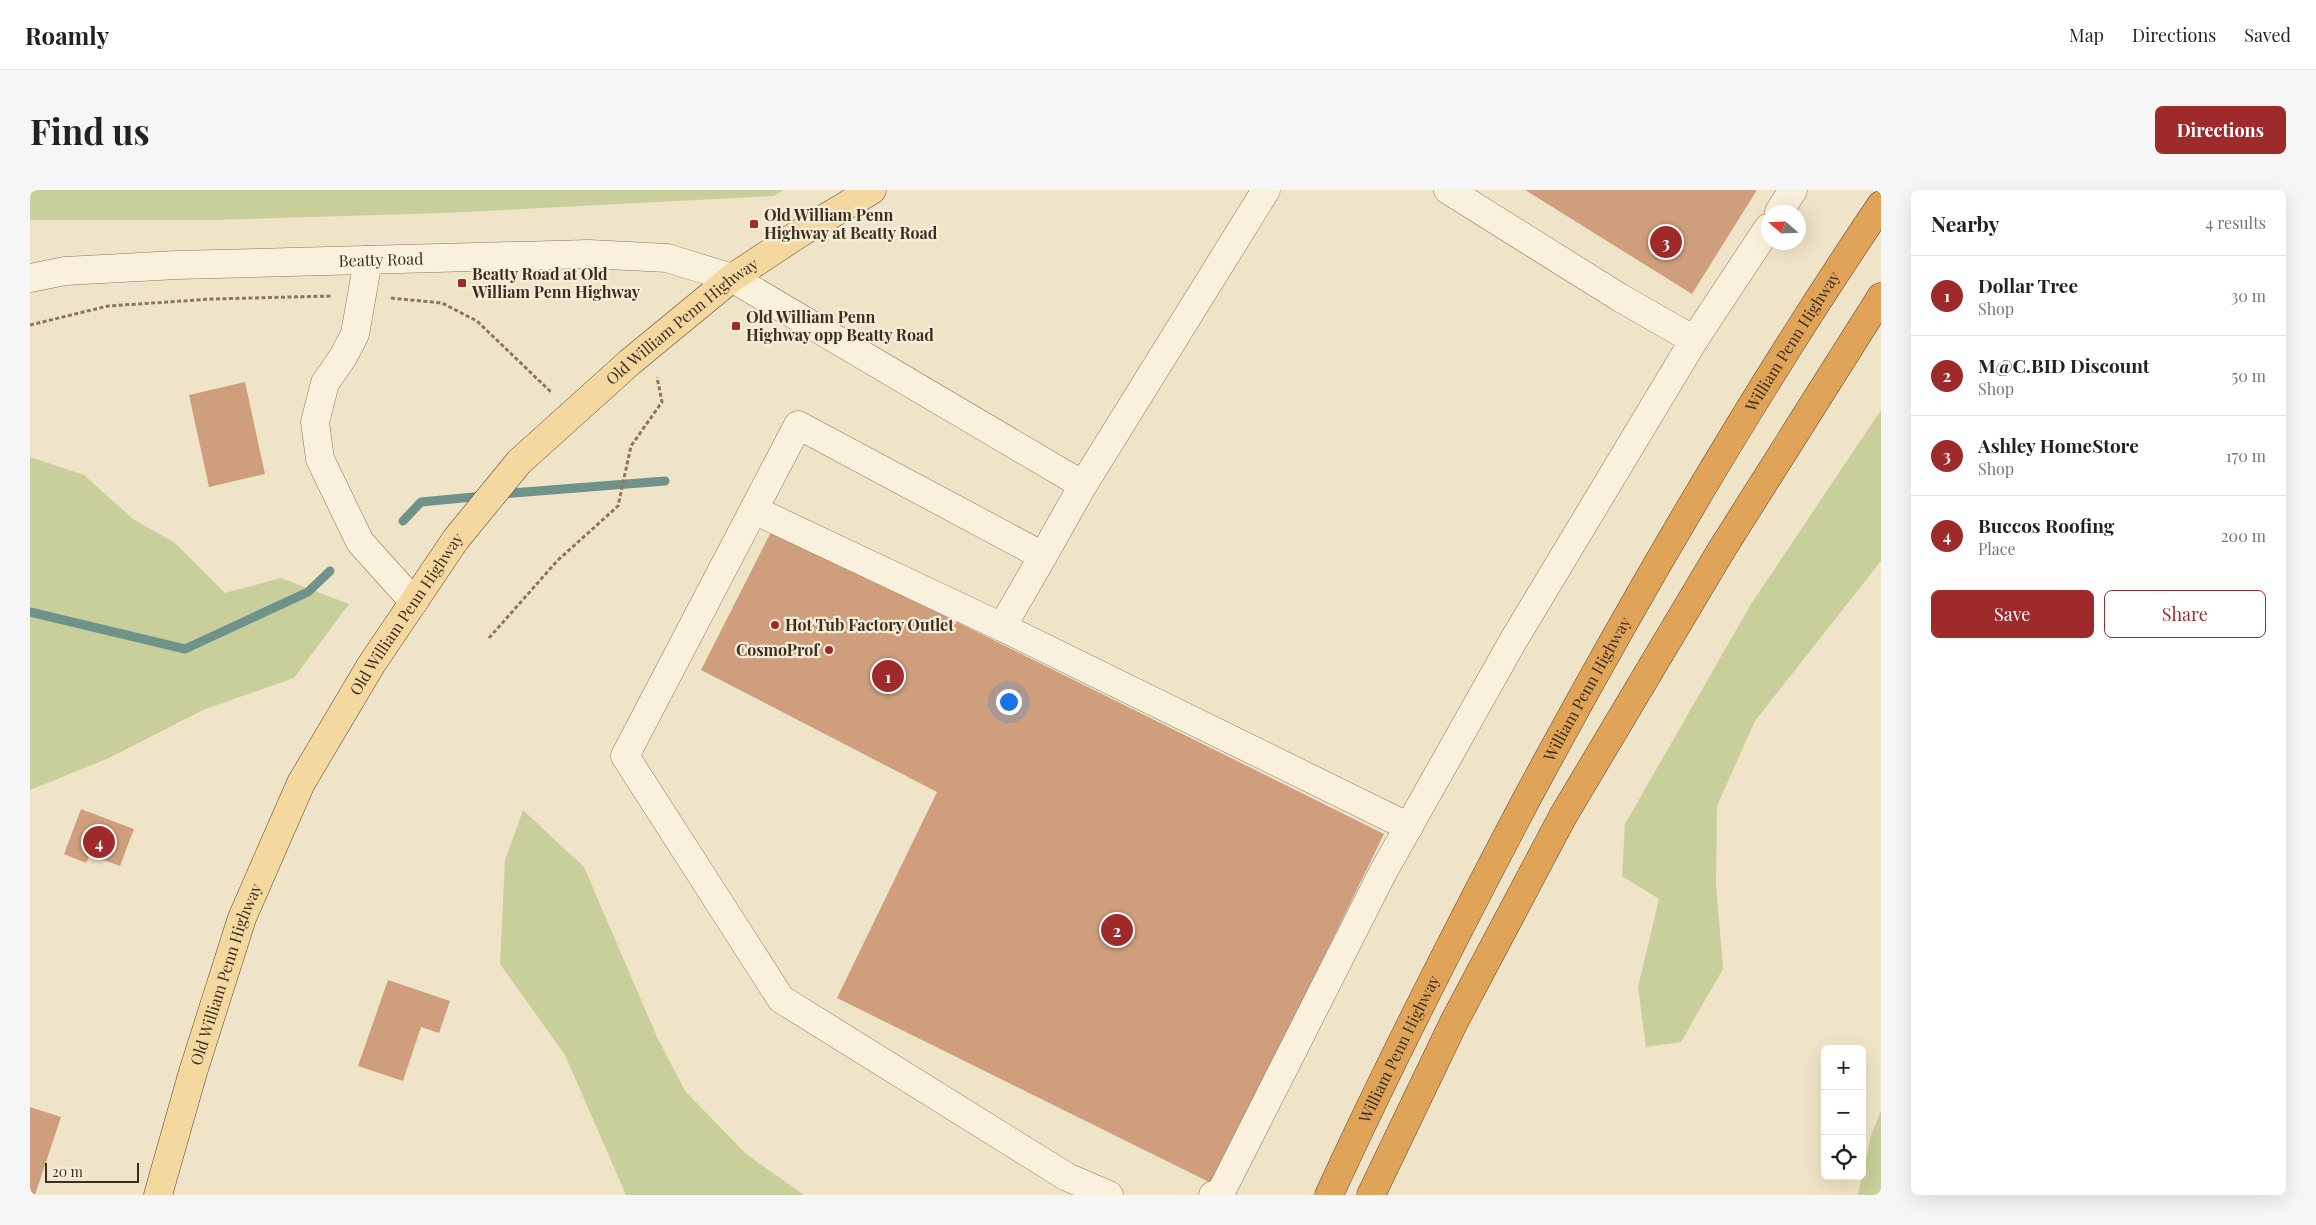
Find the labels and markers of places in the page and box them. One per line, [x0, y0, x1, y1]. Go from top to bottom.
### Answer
place label: Old William Penn Highway at Beatty Road [764, 204, 938, 243]
marker: Old William Penn Highway at Beatty Road [748, 218, 760, 230]
pin: 3 [1650, 223, 1682, 261]
place label: Beatty Road at Old William Penn Highway [471, 263, 641, 302]
marker: Beatty Road at Old William Penn Highway [456, 277, 468, 289]
place label: Old William Penn Highway opp Beatty Road [746, 306, 934, 345]
marker: Old William Penn Highway opp Beatty Road [730, 320, 742, 332]
place label: Hot Tub Factory Outlet [785, 614, 954, 635]
marker: Hot Tub Factory Outlet [769, 619, 781, 631]
place label: CosmoProf [736, 639, 820, 660]
marker: CosmoProf [823, 644, 835, 656]
pin: 1 [872, 657, 904, 695]
pin: 4 [83, 823, 115, 861]
pin: 2 [1101, 911, 1133, 949]

